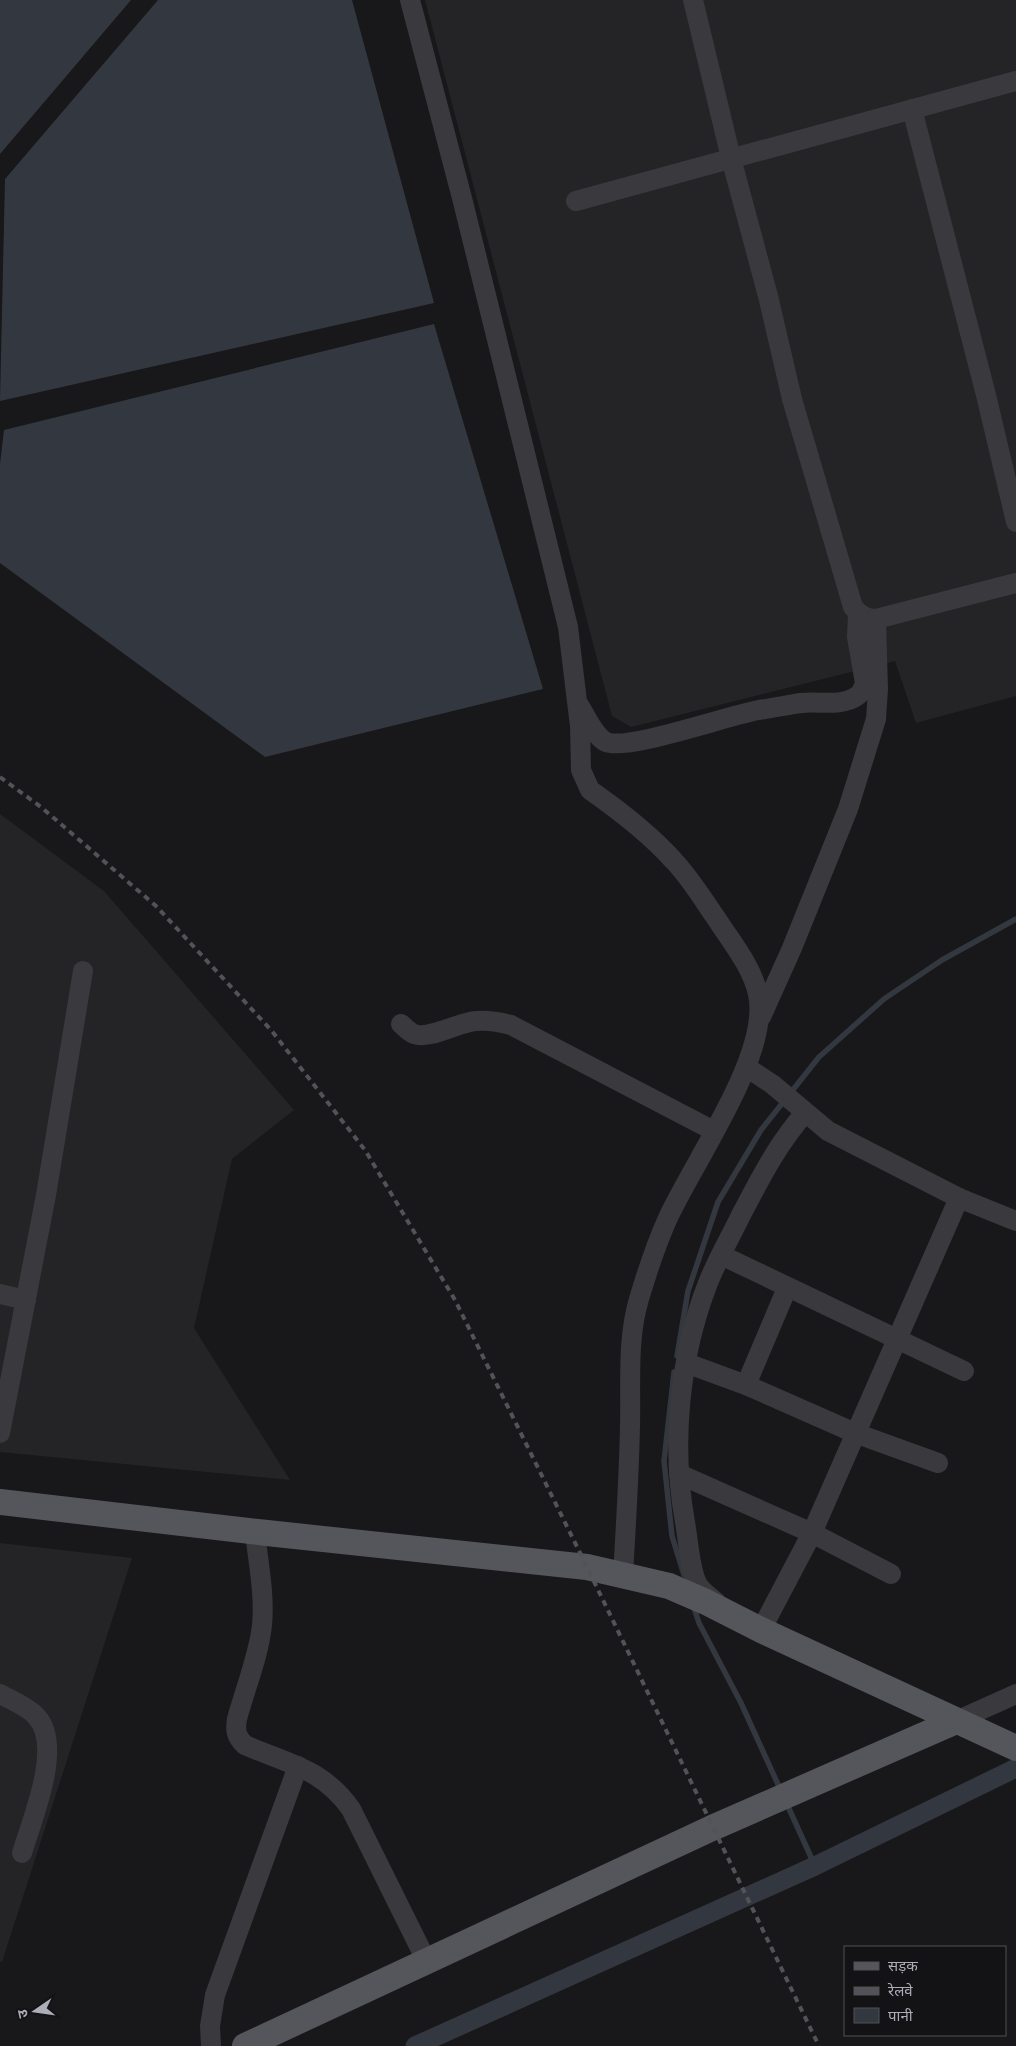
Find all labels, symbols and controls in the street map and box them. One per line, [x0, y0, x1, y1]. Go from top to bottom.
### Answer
legend [844, 1946, 1006, 2036]
text: सड़क [888, 1957, 918, 1975]
text: रेलवे [887, 1982, 913, 2000]
north arrow [10, 1986, 60, 2036]
text: उ [13, 2007, 31, 2020]
text: पानी [888, 2007, 914, 2025]

